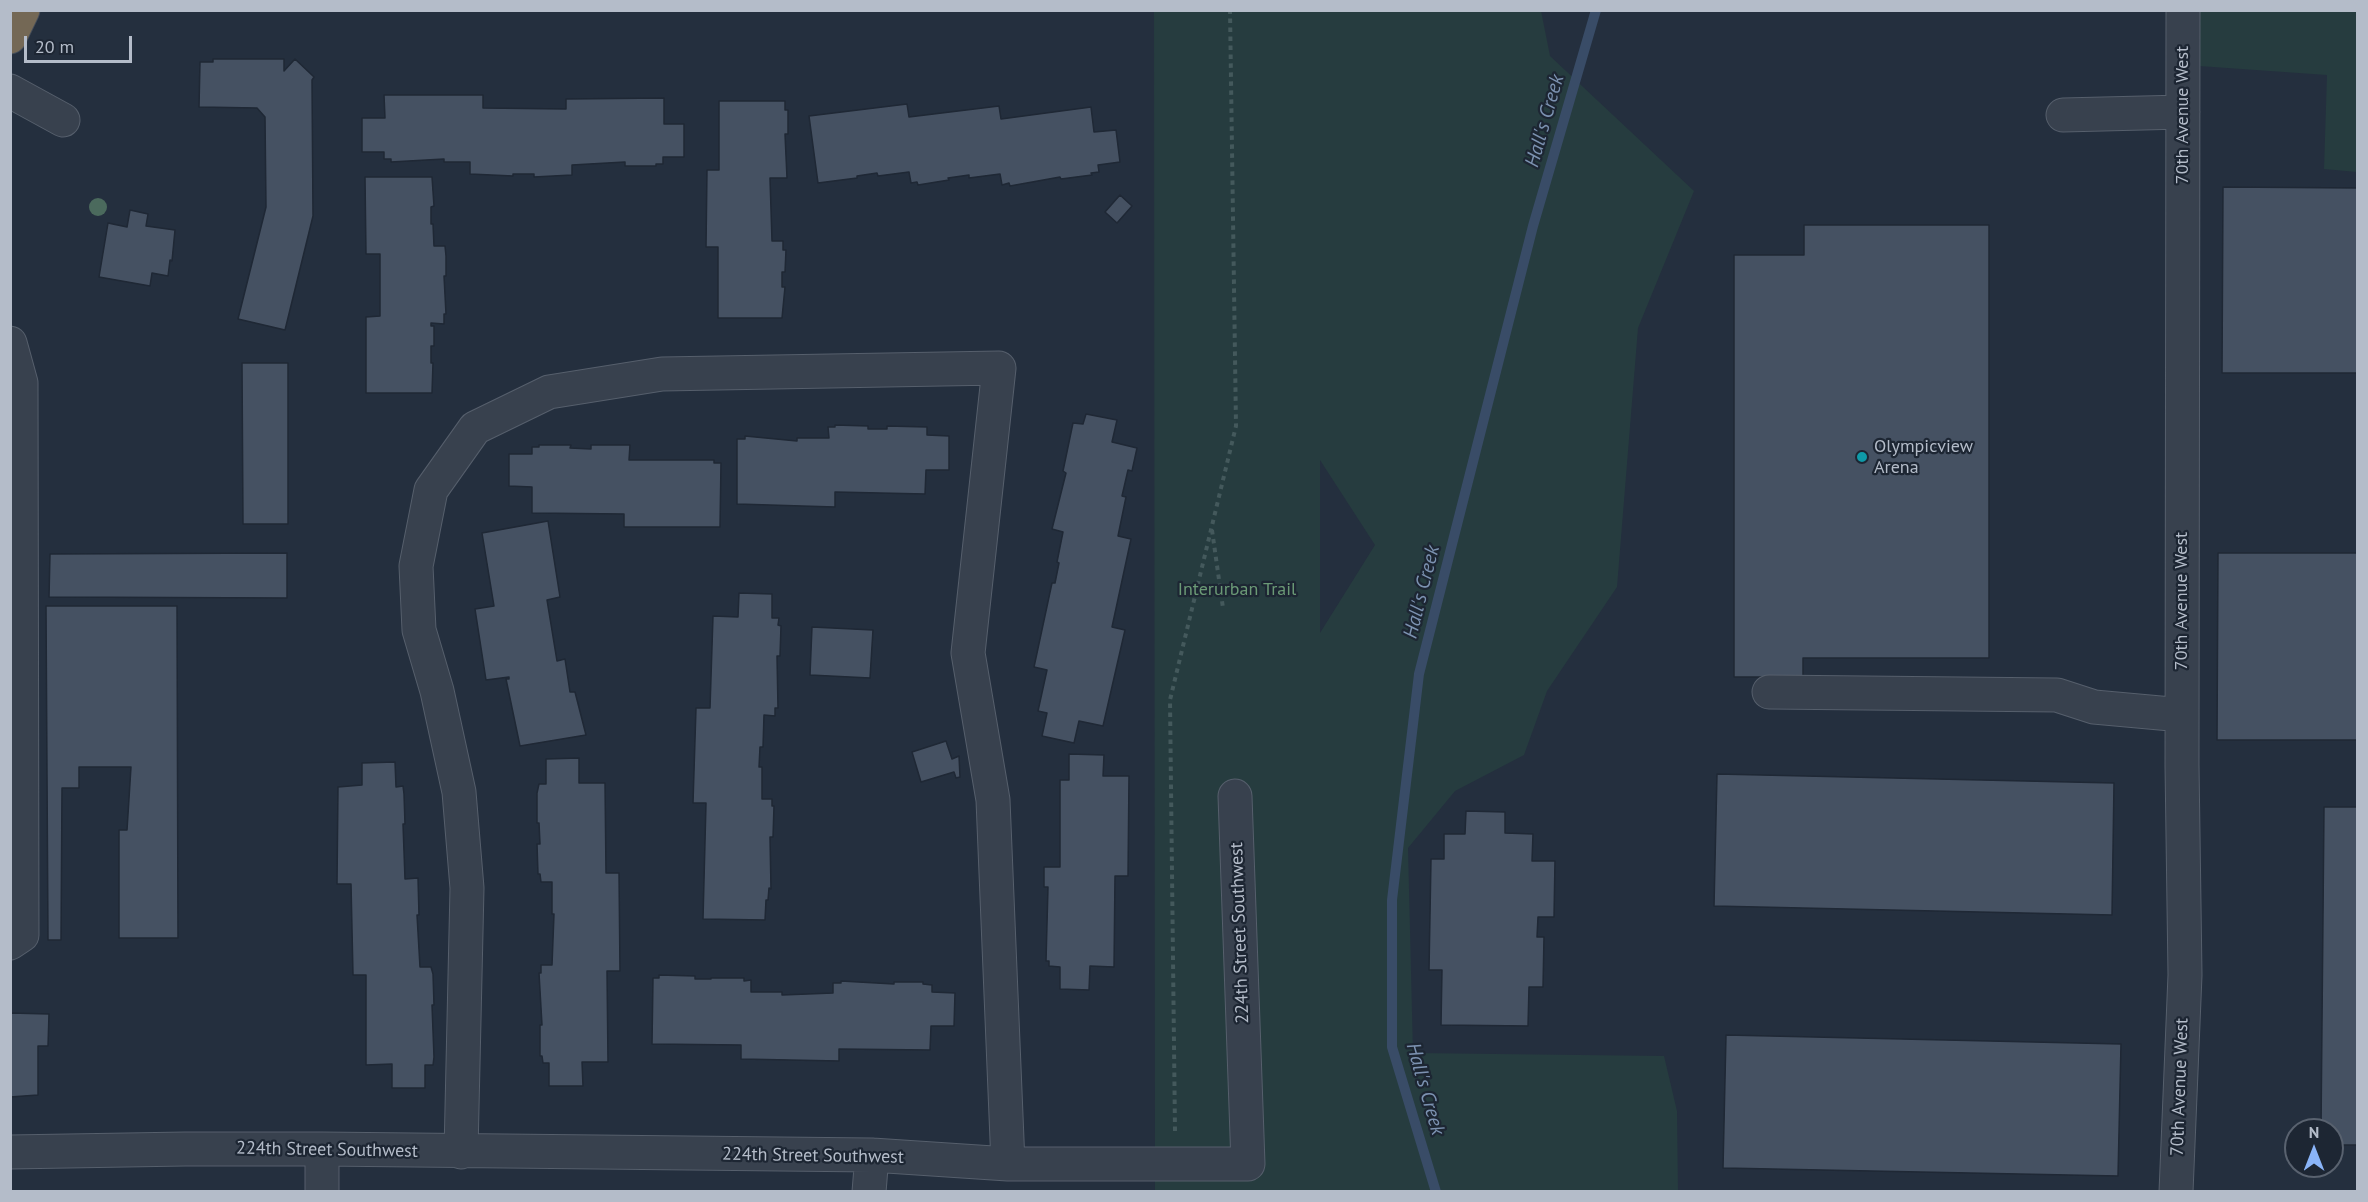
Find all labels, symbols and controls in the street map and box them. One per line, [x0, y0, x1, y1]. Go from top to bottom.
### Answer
scale bar [27, 24, 135, 62]
text: 20 m [35, 35, 74, 58]
street label: 70th Avenue West [2172, 46, 2194, 184]
water label: Hall's Creek [1520, 72, 1570, 170]
place label: Olympicview Arena [1874, 436, 1973, 478]
marker: Olympicview Arena [1855, 450, 1869, 464]
street label: 70th Avenue West [2171, 532, 2193, 670]
water label: Hall's Creek [1399, 543, 1445, 641]
park label: Interurban Trail [1178, 579, 1296, 601]
street label: 224th Street Southwest [1226, 842, 1254, 1024]
street label: 70th Avenue West [2167, 1017, 2193, 1157]
water label: Hall's Creek [1400, 1040, 1450, 1138]
north arrow [2284, 1118, 2344, 1178]
text: N [2309, 1122, 2319, 1142]
street label: 224th Street Southwest [236, 1138, 418, 1162]
street label: 224th Street Southwest [722, 1144, 904, 1168]

